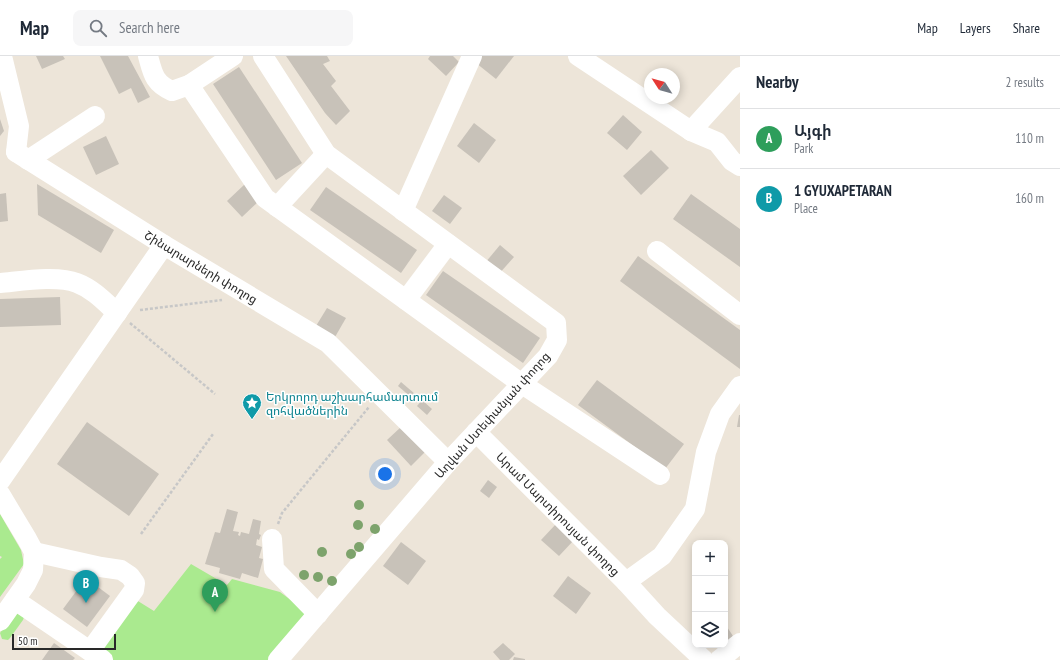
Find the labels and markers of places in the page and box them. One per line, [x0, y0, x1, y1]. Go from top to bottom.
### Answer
place label: Երկրորդ աշխարհամարտում զոհվածներին [266, 389, 438, 418]
place icon: Երկրորդ աշխարհամարտում զոհվածներին [241, 392, 263, 420]
pin: B [73, 570, 99, 603]
pin: A [202, 579, 228, 612]

